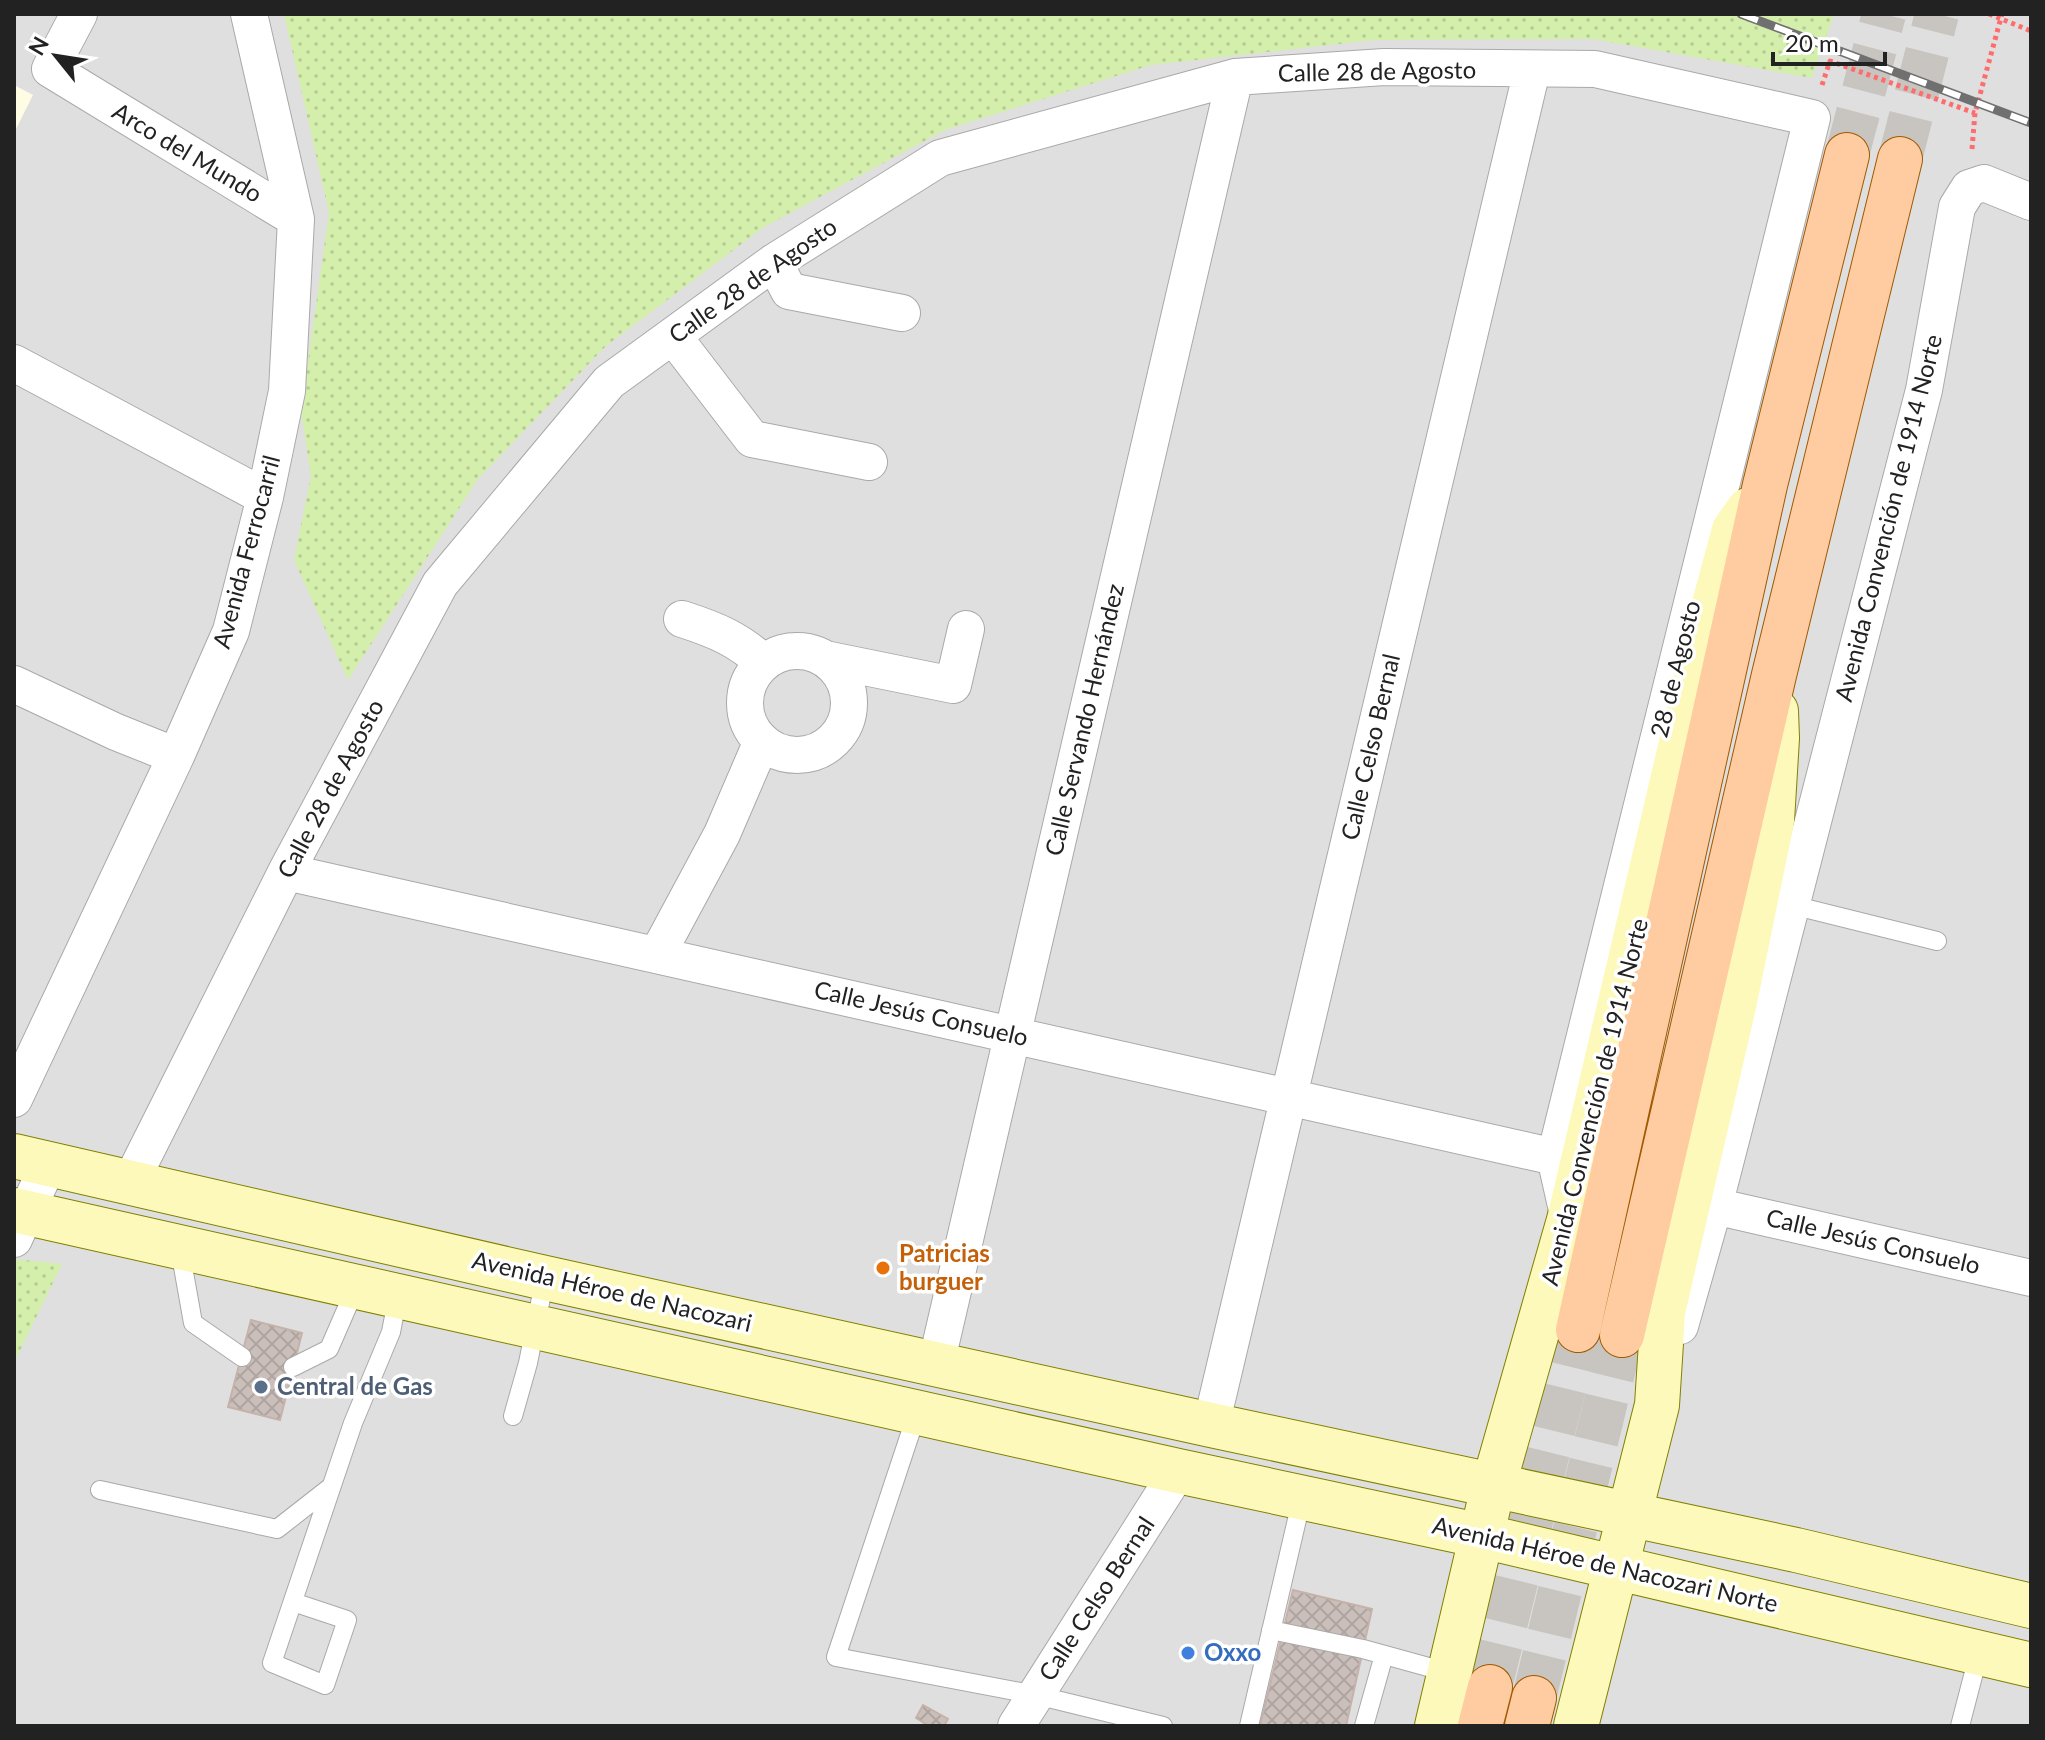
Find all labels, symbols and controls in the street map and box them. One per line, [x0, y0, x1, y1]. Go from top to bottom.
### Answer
north arrow [16, 16, 96, 96]
scale bar [1773, 16, 1885, 66]
text: 20 m [1785, 28, 1839, 57]
text: N [22, 32, 54, 60]
street label: Calle 28 de Agosto [1278, 54, 1476, 87]
street label: Arco del Mundo [108, 96, 268, 208]
street label: Calle 28 de Agosto [663, 211, 842, 349]
street label: Avenida Convención de 1914 Norte [1828, 331, 1947, 704]
street label: Avenida Ferrocarril [206, 452, 285, 651]
street label: Calle Servando Hernández [1038, 581, 1129, 858]
street label: 28 de Agosto [1644, 597, 1706, 740]
street label: Calle Celso Bernal [1334, 651, 1405, 843]
street label: Calle 28 de Agosto [270, 694, 389, 883]
street label: Avenida Convención de 1914 Norte [1534, 915, 1653, 1288]
street label: Calle Jesús Consuelo [812, 974, 1031, 1051]
street label: Calle Jesús Consuelo [1764, 1202, 1983, 1279]
place label: Patricias burguer [899, 1238, 990, 1295]
street label: Avenida Héroe de Nacozari [470, 1244, 755, 1337]
marker: Patricias burguer [874, 1259, 892, 1277]
place label: Central de Gas [277, 1371, 433, 1400]
marker: Central de Gas [252, 1378, 270, 1396]
street label: Avenida Héroe de Nacozari Norte [1430, 1510, 1781, 1617]
street label: Calle Celso Bernal [1032, 1511, 1160, 1686]
place label: Oxxo [1204, 1637, 1261, 1666]
marker: Oxxo [1179, 1644, 1197, 1662]

